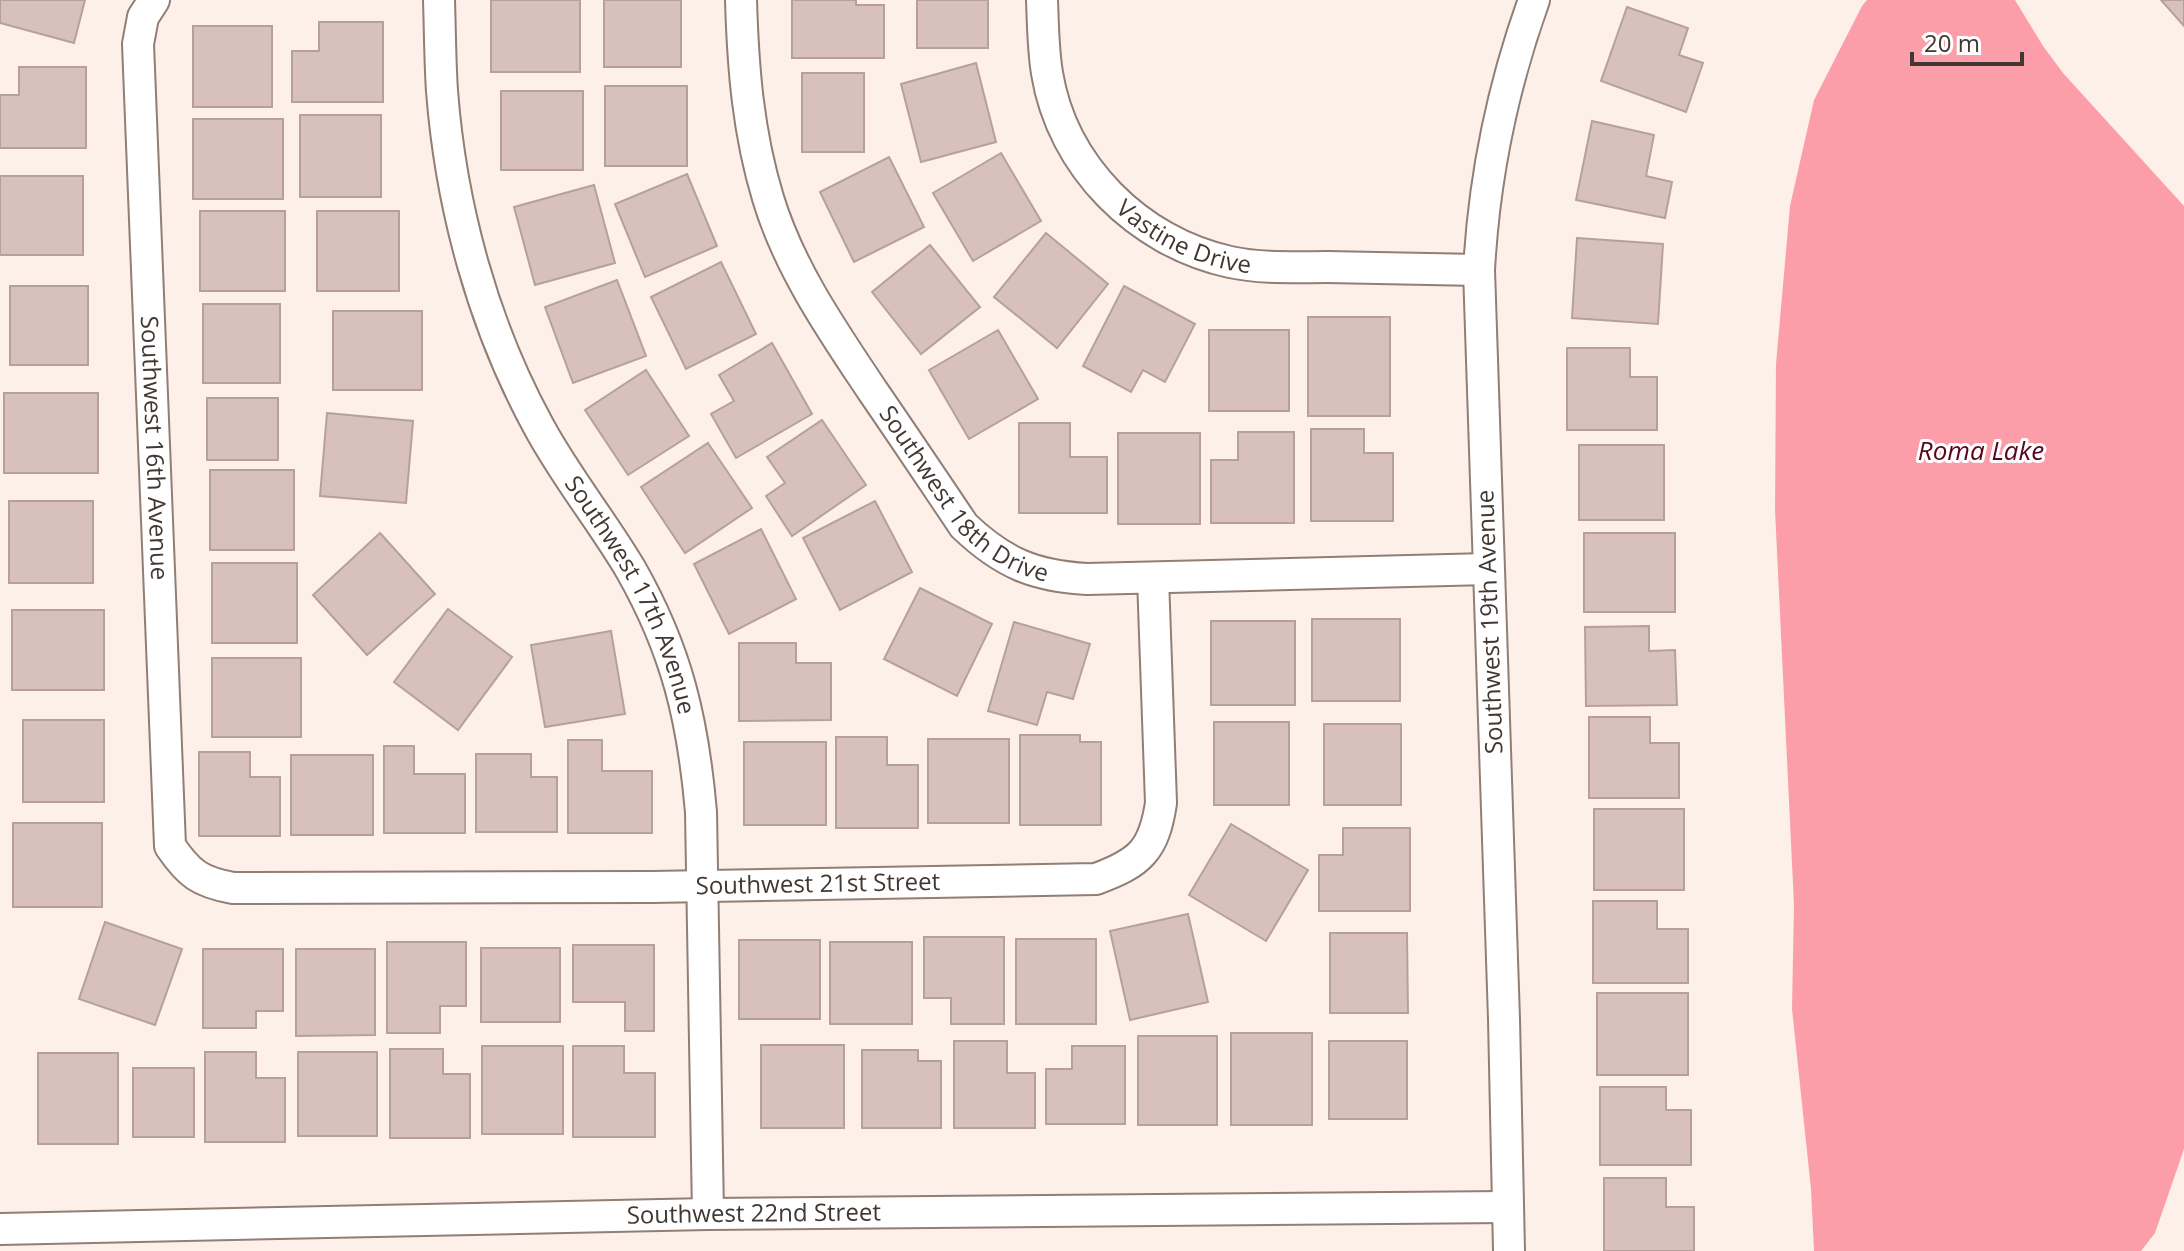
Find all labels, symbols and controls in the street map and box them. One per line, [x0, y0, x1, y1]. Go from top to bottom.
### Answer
scale bar [1912, 16, 2022, 66]
text: 20 m [1924, 26, 1980, 59]
street label: Vastine Drive [1110, 191, 1254, 280]
street label: Southwest 16th Avenue [134, 315, 177, 581]
street label: Southwest 18th Drive [872, 398, 1052, 589]
water label: Roma Lake [1918, 432, 2044, 468]
street label: Southwest 17th Avenue [558, 469, 704, 717]
street label: Southwest 19th Avenue [1467, 489, 1510, 755]
street label: Southwest 21st Street [695, 864, 941, 901]
street label: Southwest 22nd Street [626, 1194, 881, 1231]

